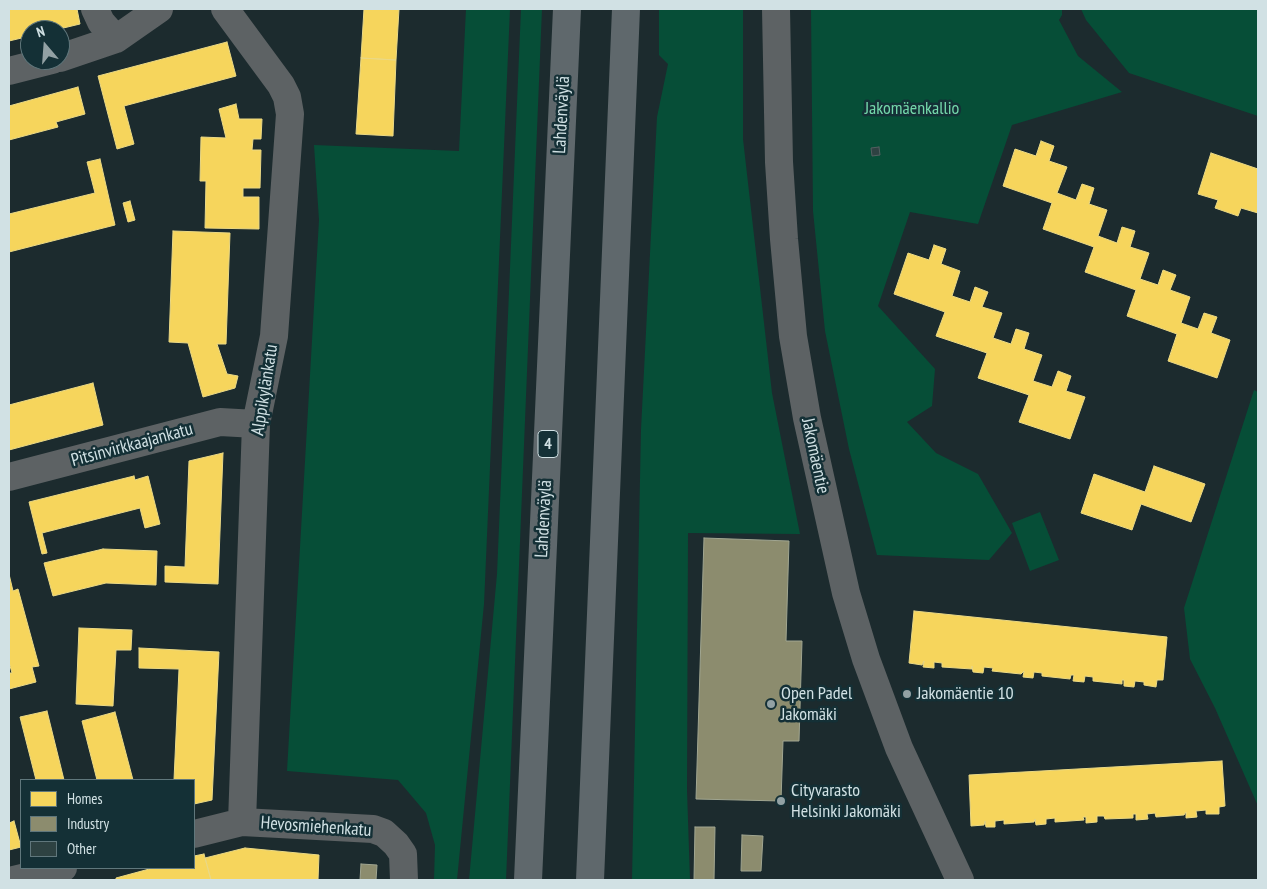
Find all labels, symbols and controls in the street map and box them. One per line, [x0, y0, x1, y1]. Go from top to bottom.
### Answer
north arrow [20, 20, 70, 70]
text: N [34, 22, 47, 41]
street label: Lahdenväylä [549, 76, 575, 154]
park label: Jakomäenkallio [865, 98, 959, 120]
street label: Alppikylänkatu [247, 343, 283, 437]
street label: Jakomäentie [796, 416, 834, 496]
street label: Pitsinvirkkaajankatu [69, 418, 195, 472]
road number: 4 [538, 430, 558, 458]
street label: Lahdenväylä [531, 480, 557, 558]
place label: Open Padel Jakomäki [781, 683, 852, 726]
place label: Jakomäentie 10 [917, 683, 1014, 705]
marker: Jakomäentie 10 [901, 688, 913, 700]
marker: Open Padel Jakomäki [765, 698, 777, 710]
legend [20, 779, 195, 869]
place label: Cityvarasto Helsinki Jakomäki [791, 780, 901, 822]
text: Homes [67, 789, 103, 808]
marker: Cityvarasto Helsinki Jakomäki [775, 795, 787, 807]
street label: Hevosmiehenkatu [260, 812, 372, 842]
text: Industry [67, 814, 109, 833]
text: Other [67, 839, 96, 858]

